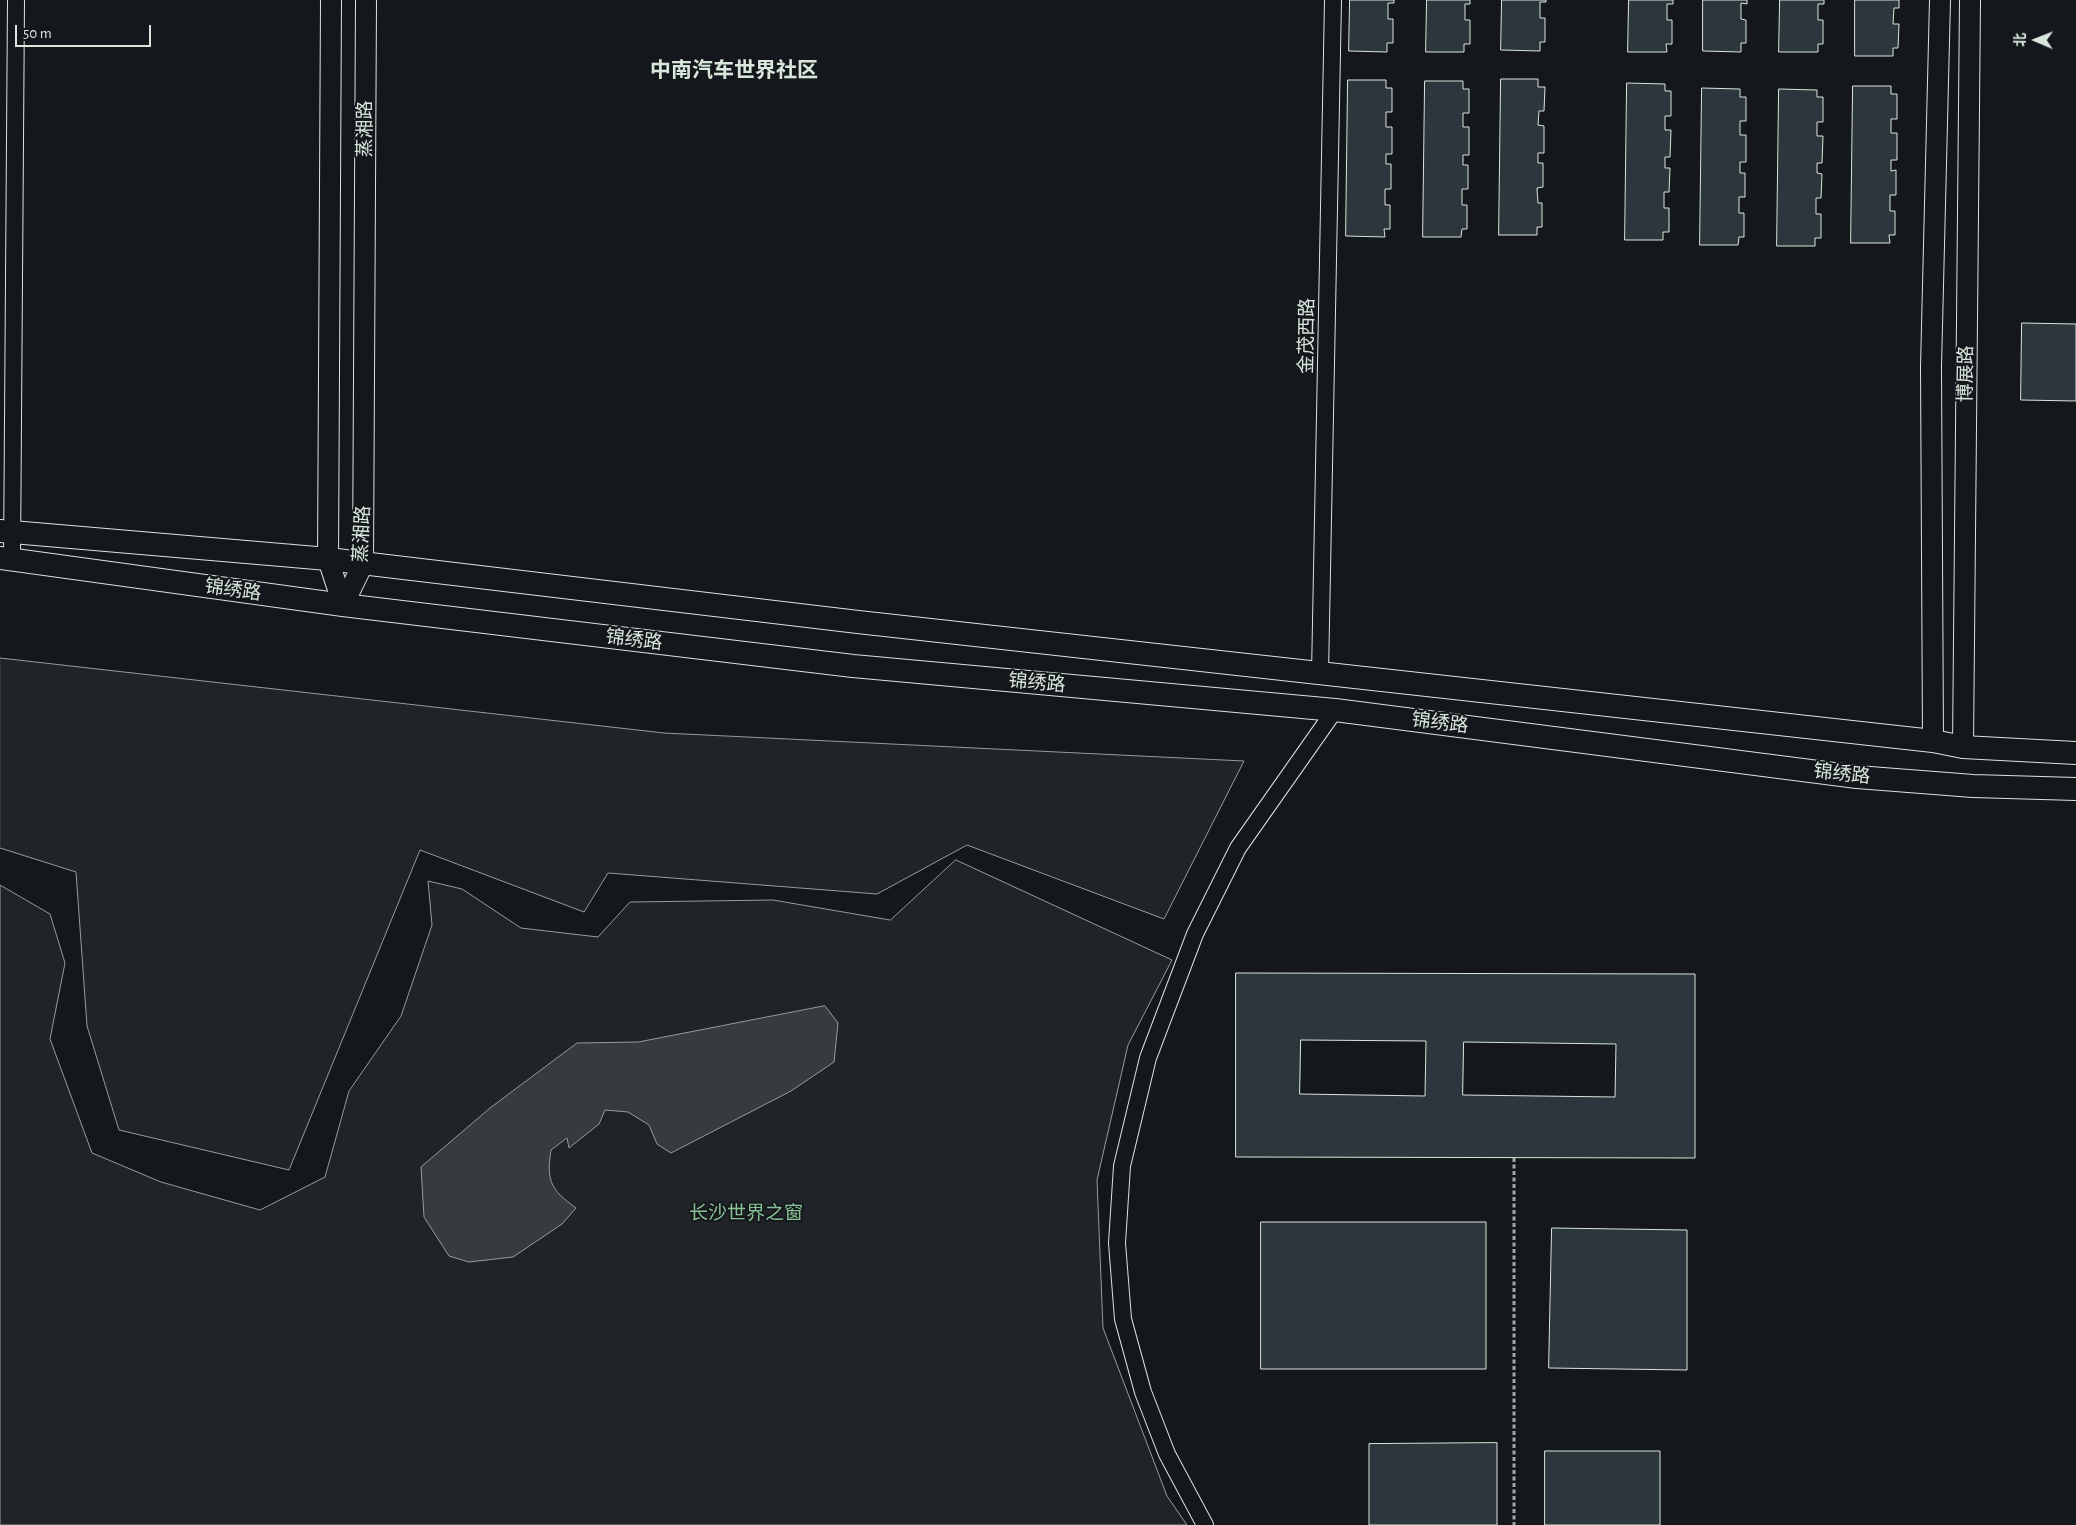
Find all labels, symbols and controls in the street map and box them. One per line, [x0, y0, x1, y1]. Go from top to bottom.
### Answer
scale bar [18, 15, 154, 47]
north arrow [2011, 15, 2061, 65]
text: 50 m [23, 26, 52, 41]
text: 北 [2014, 33, 2028, 47]
district label: 中南汽车世界社区 [650, 58, 818, 84]
street label: 蒸湘路 [354, 101, 376, 157]
street label: 金茂西路 [1295, 298, 1319, 374]
street label: 博展路 [1954, 345, 1978, 403]
street label: 蒸湘路 [349, 505, 375, 563]
street label: 锦绣路 [203, 575, 263, 605]
street label: 锦绣路 [604, 625, 664, 655]
street label: 锦绣路 [1008, 669, 1066, 697]
street label: 锦绣路 [1410, 708, 1470, 738]
street label: 锦绣路 [1812, 760, 1872, 788]
park label: 长沙世界之窗 [689, 1202, 803, 1224]

